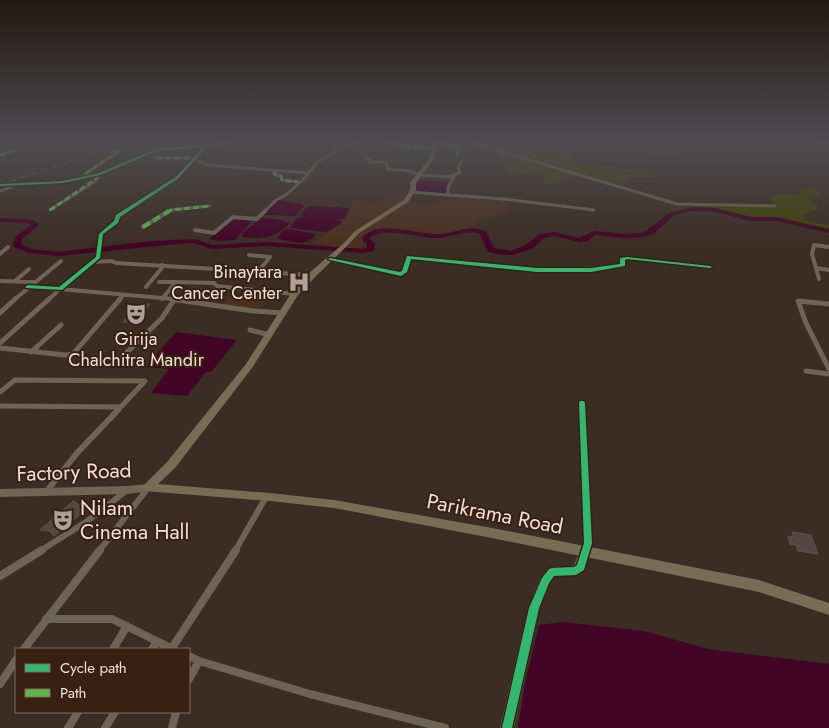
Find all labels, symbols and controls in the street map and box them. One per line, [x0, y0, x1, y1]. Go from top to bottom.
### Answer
place label: Binaytara Cancer Center [171, 259, 283, 306]
hospital icon: Binaytara Cancer Center [286, 269, 312, 295]
theatre icon: Girija Chalchitra Mandir [123, 301, 149, 327]
place label: Girija Chalchitra Mandir [68, 326, 205, 373]
street label: Factory Road [16, 455, 132, 489]
street label: Parikrama Road [424, 486, 566, 542]
place label: Nilam Cinema Hall [80, 493, 189, 547]
theatre icon: Nilam Cinema Hall [50, 507, 76, 533]
legend [15, 648, 190, 713]
text: Cycle path [60, 657, 127, 679]
text: Path [60, 682, 86, 704]

